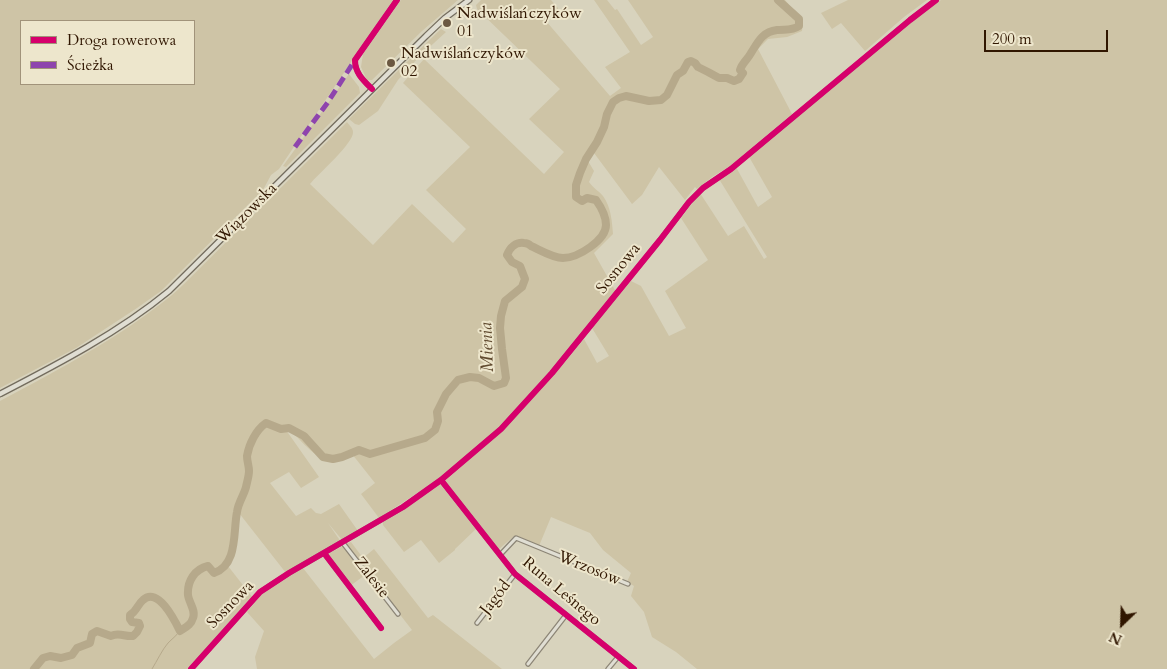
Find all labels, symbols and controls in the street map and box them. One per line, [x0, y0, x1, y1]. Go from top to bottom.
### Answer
place label: Nadwiślańczyków 01 [457, 4, 582, 42]
marker: Nadwiślańczyków 01 [441, 17, 453, 29]
legend [20, 20, 195, 85]
scale bar [987, 20, 1111, 52]
text: 200 m [992, 29, 1032, 49]
text: Droga rowerowa [67, 30, 176, 50]
place label: Nadwiślańczyków 02 [401, 44, 526, 82]
text: Ścieżka [67, 55, 114, 75]
marker: Nadwiślańczyków 02 [385, 57, 397, 69]
street label: Wiązowska [212, 179, 282, 249]
street label: Sosnowa [593, 240, 645, 298]
water label: Mienia [476, 322, 500, 372]
street label: Wrzosów [555, 548, 623, 590]
street label: Zalesie [349, 554, 393, 602]
street label: Runa Leśnego [518, 554, 604, 630]
street label: Sosnowa [203, 577, 259, 633]
street label: Jagód [477, 577, 515, 619]
north arrow [1097, 599, 1147, 649]
text: N [1106, 627, 1125, 649]

